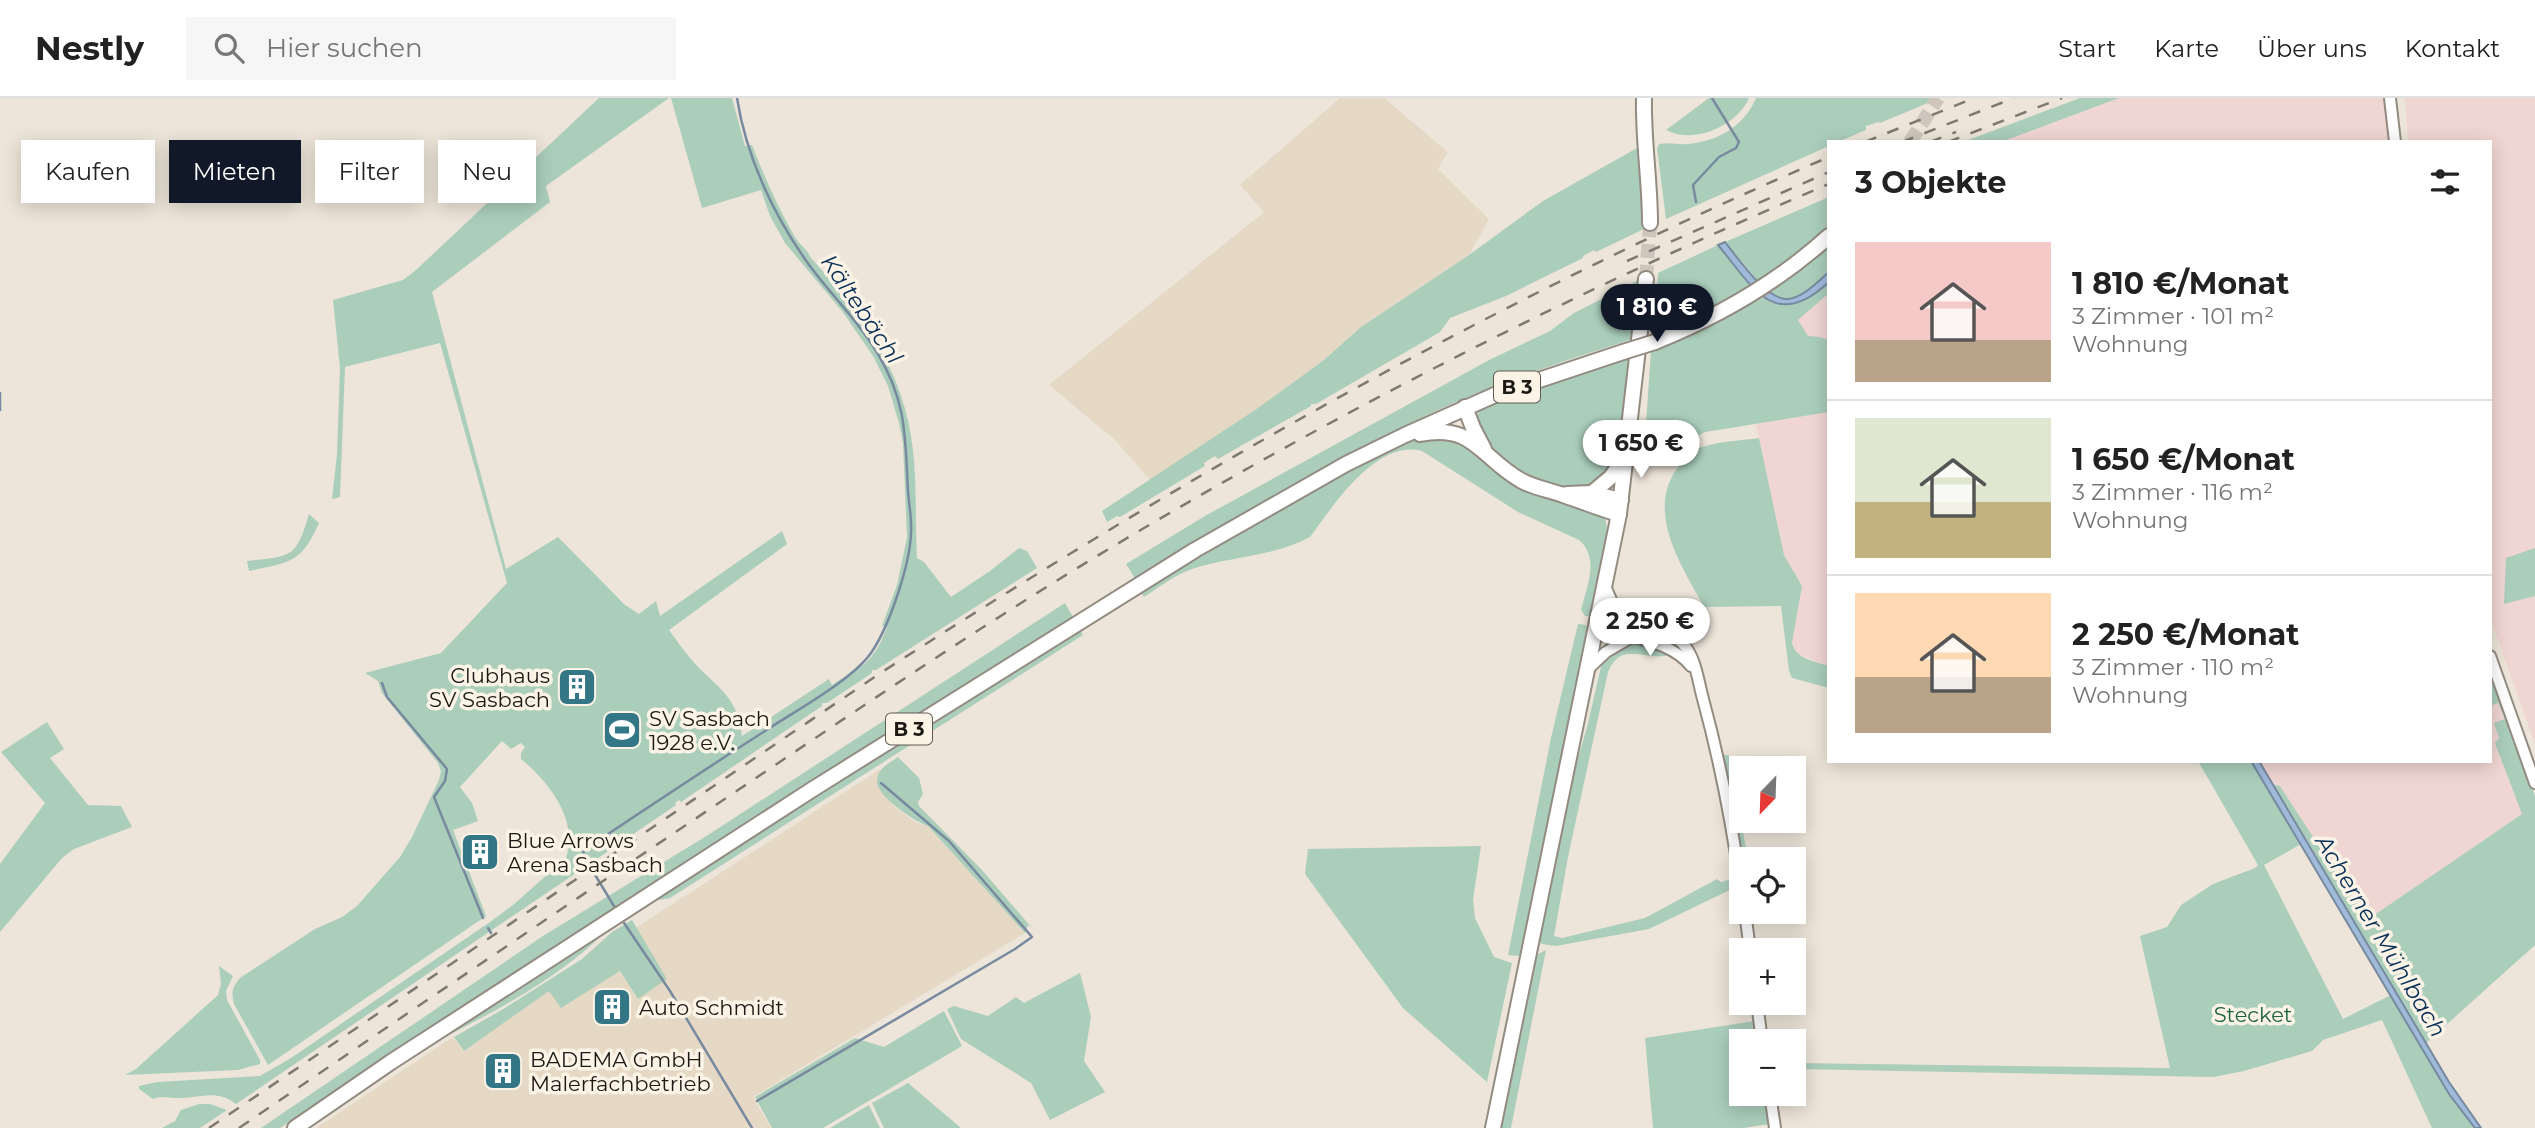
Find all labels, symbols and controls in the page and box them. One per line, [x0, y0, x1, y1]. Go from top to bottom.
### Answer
search box [186, 17, 676, 80]
text: Nestly [35, 28, 144, 68]
icon: search [210, 29, 248, 67]
text: Hier suchen [266, 32, 423, 64]
text: Start [2058, 34, 2116, 63]
text: Karte [2154, 34, 2219, 63]
text: Über uns [2257, 34, 2367, 63]
text: Kontakt [2405, 34, 2500, 63]
chip: Kaufen [21, 140, 155, 203]
chip: Mieten [169, 140, 301, 203]
chip: Filter [315, 140, 424, 203]
chip: Neu [438, 140, 536, 203]
icon: filters [2426, 163, 2464, 201]
text: 3 Objekte [1855, 164, 2006, 201]
water label: Kältebächl [815, 249, 909, 370]
text: 1 810 €/Monat [2072, 265, 2289, 302]
icon: home [1911, 270, 1995, 354]
pin: 1 810 € [1592, 285, 1722, 344]
text: 1 810 € [1617, 293, 1697, 321]
text: 3 Zimmer · 101 m² [2072, 302, 2274, 330]
text: Wohnung [2072, 330, 2189, 358]
road number: B 3 [1494, 372, 1540, 402]
pin: 1 650 € [1576, 420, 1706, 480]
text: 1 650 € [1599, 429, 1683, 457]
text: 1 650 €/Monat [2072, 441, 2295, 478]
icon: home [1911, 446, 1995, 530]
text: 3 Zimmer · 116 m² [2072, 478, 2273, 506]
text: Wohnung [2072, 506, 2189, 534]
pin: 2 250 € [1585, 598, 1715, 658]
text: 2 250 € [1606, 607, 1694, 635]
text: 2 250 €/Monat [2072, 616, 2299, 653]
icon: home [1911, 621, 1995, 705]
text: 3 Zimmer · 110 m² [2072, 653, 2274, 681]
place label: Clubhaus SV Sasbach [429, 663, 550, 712]
building icon: Clubhaus SV Sasbach [556, 666, 598, 708]
text: Wohnung [2072, 681, 2189, 709]
place label: SV Sasbach 1928 e.V. [649, 706, 770, 755]
sports icon: SV Sasbach 1928 e.V. [601, 709, 643, 751]
road number: B 3 [886, 714, 932, 744]
north arrow [1729, 756, 1806, 833]
map controls [1729, 756, 1806, 1106]
place label: Blue Arrows Arena Sasbach [507, 828, 663, 877]
water label: Acherner Mühlbach [2308, 828, 2452, 1042]
building icon: Blue Arrows Arena Sasbach [459, 831, 501, 873]
button: locate [1729, 847, 1806, 924]
button: + [1729, 938, 1806, 1015]
building icon: Auto Schmidt [591, 986, 633, 1028]
place label: Auto Schmidt [639, 995, 784, 1020]
park label: Stecket [2214, 1002, 2292, 1027]
button: − [1729, 1029, 1806, 1106]
place label: BADEMA GmbH Malerfachbetrieb [530, 1047, 711, 1096]
building icon: BADEMA GmbH Malerfachbetrieb [482, 1050, 524, 1092]

